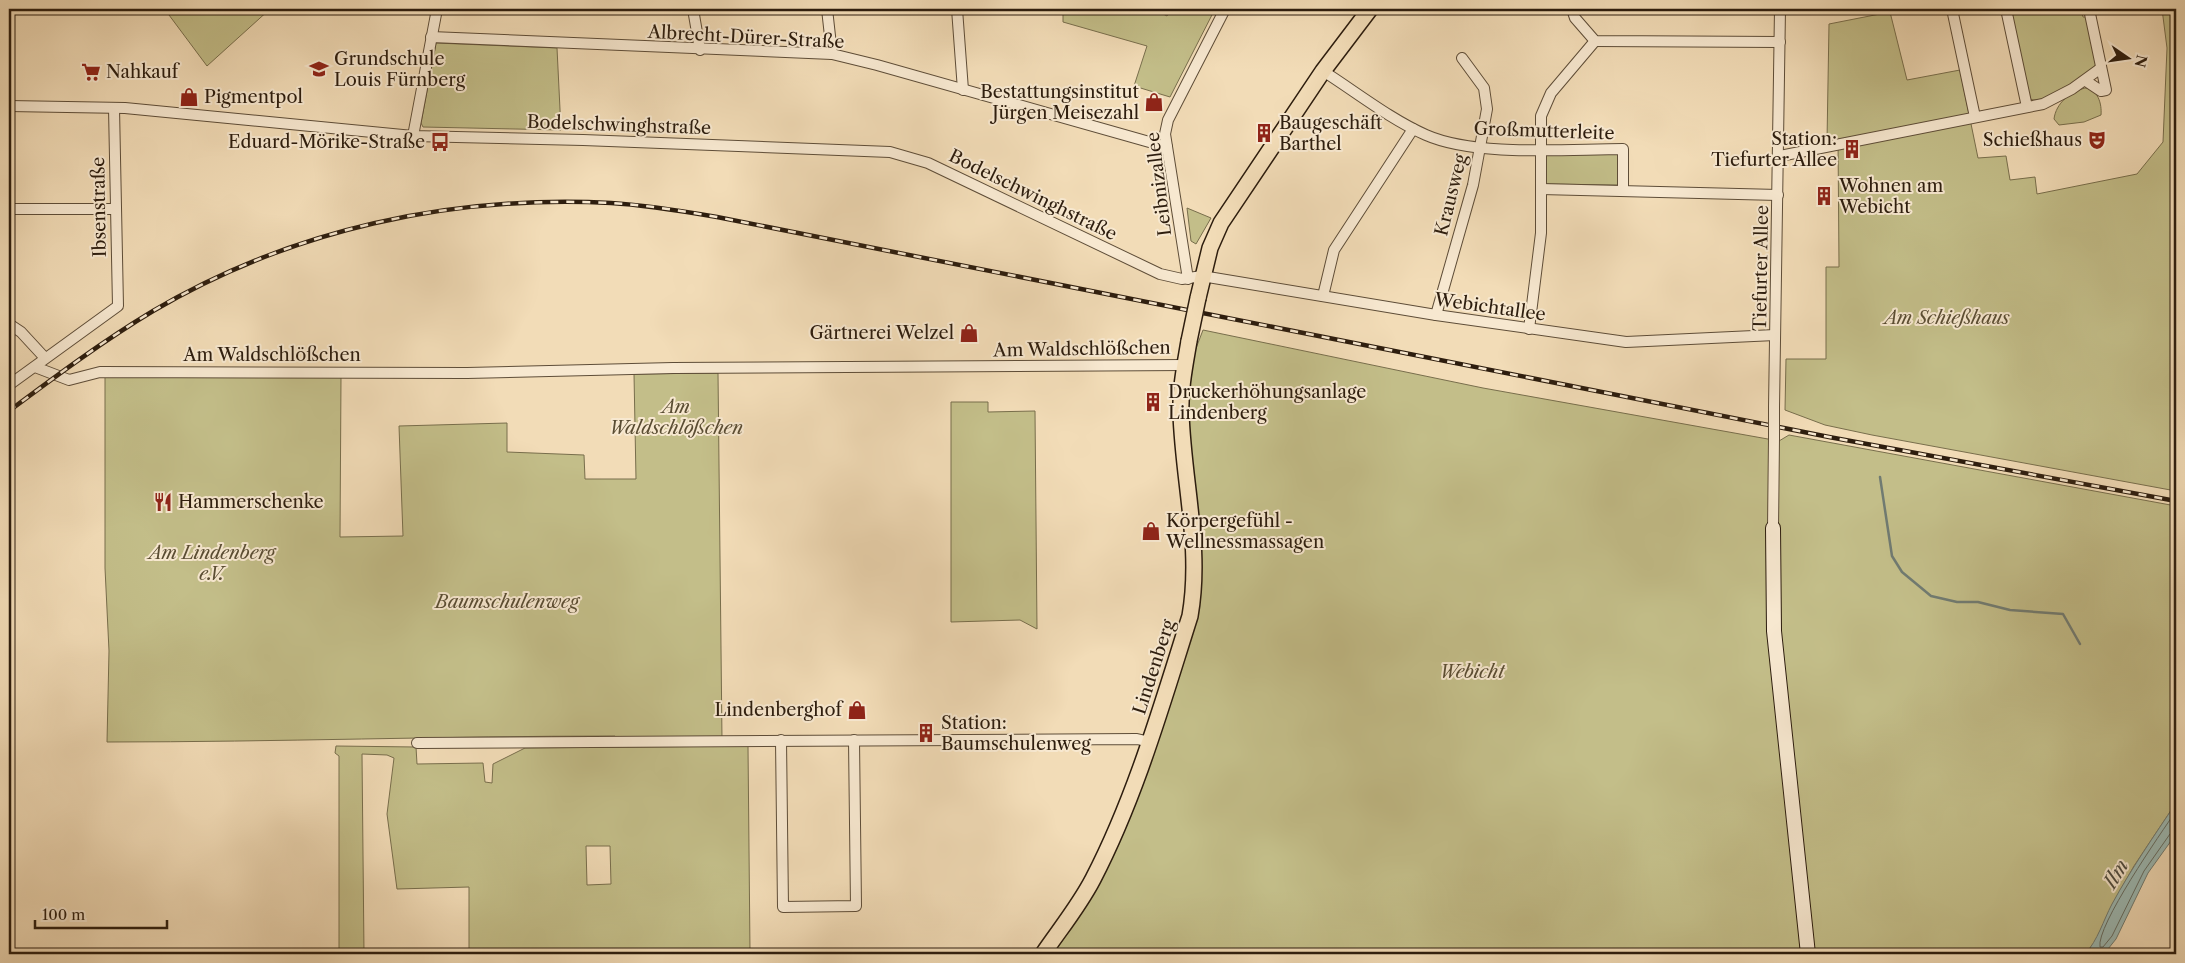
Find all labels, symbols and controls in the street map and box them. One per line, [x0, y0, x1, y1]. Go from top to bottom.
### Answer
street label: Albrecht-Dürer-Straße [646, 21, 845, 53]
north arrow [2102, 32, 2152, 82]
place label: Grundschule Louis Fürnberg [334, 48, 466, 91]
text: N [2131, 53, 2151, 69]
school or university icon: Grundschule Louis Fürnberg [308, 58, 330, 80]
supermarket icon: Nahkauf [80, 61, 102, 83]
place label: Nahkauf [106, 61, 181, 83]
place label: Bestattungsinstitut Jürgen Meisezahl [980, 81, 1140, 124]
shop icon: Pigmentpol [178, 86, 200, 108]
place label: Pigmentpol [204, 86, 303, 108]
shop icon: Bestattungsinstitut Jürgen Meisezahl [1143, 91, 1165, 113]
street label: Bodelschwinghstraße [527, 111, 711, 139]
place label: Baugeschäft Barthel [1279, 112, 1383, 155]
street label: Großmutterleite [1473, 118, 1615, 144]
building icon: Baugeschäft Barthel [1253, 122, 1275, 144]
place label: Station: Tiefurter Allee [1711, 128, 1837, 171]
place label: Schießhaus [1983, 129, 2082, 151]
theatre icon: Schießhaus [2086, 129, 2108, 151]
place label: Eduard-Mörike-Straße [228, 131, 425, 153]
bus stop icon: Eduard-Mörike-Straße [429, 131, 451, 153]
street label: Leibnizallee [1142, 131, 1176, 237]
building icon: Station: Tiefurter Allee [1841, 138, 1863, 160]
street label: Bodelschwinghstraße [945, 145, 1121, 245]
street label: Krausweg [1430, 151, 1472, 238]
street label: Ibsenstraße [87, 157, 111, 257]
place label: Wohnen am Webicht [1838, 175, 1943, 218]
building icon: Wohnen am Webicht [1813, 185, 1835, 207]
street label: Tiefurter Allee [1749, 205, 1773, 331]
street label: Webichtallee [1432, 288, 1547, 326]
park label: Am Schießhaus [1881, 307, 2010, 329]
place label: Gärtnerei Welzel [809, 322, 954, 344]
shop icon: Gärtnerei Welzel [958, 322, 980, 344]
street label: Am Waldschlößchen [992, 336, 1171, 362]
street label: Am Waldschlößchen [182, 344, 361, 366]
place label: Druckerhöhungsanlage Lindenberg [1168, 381, 1366, 424]
building icon: Druckerhöhungsanlage Lindenberg [1142, 391, 1164, 413]
park label: Am Waldschlößchen [609, 396, 743, 439]
restaurant icon: Hammerschenke [152, 491, 174, 513]
place label: Hammerschenke [178, 491, 324, 513]
place label: Körpergefühl - Wellnessmassagen [1165, 510, 1324, 553]
shop icon: Körpergefühl - Wellnessmassagen [1140, 520, 1162, 542]
park label: Am Lindenberg e.V. [146, 542, 277, 585]
park label: Baumschulenweg [433, 591, 581, 613]
street label: Lindenberg [1128, 616, 1180, 717]
park label: Webicht [1439, 661, 1506, 683]
place label: Lindenberghof [715, 699, 845, 721]
shop icon: Lindenberghof [846, 699, 868, 721]
place label: Station: Baumschulenweg [941, 712, 1091, 755]
building icon: Station: Baumschulenweg [915, 722, 937, 744]
water label: Ilm [2098, 855, 2133, 894]
scale bar [35, 898, 168, 930]
text: 100 m [42, 905, 85, 924]

